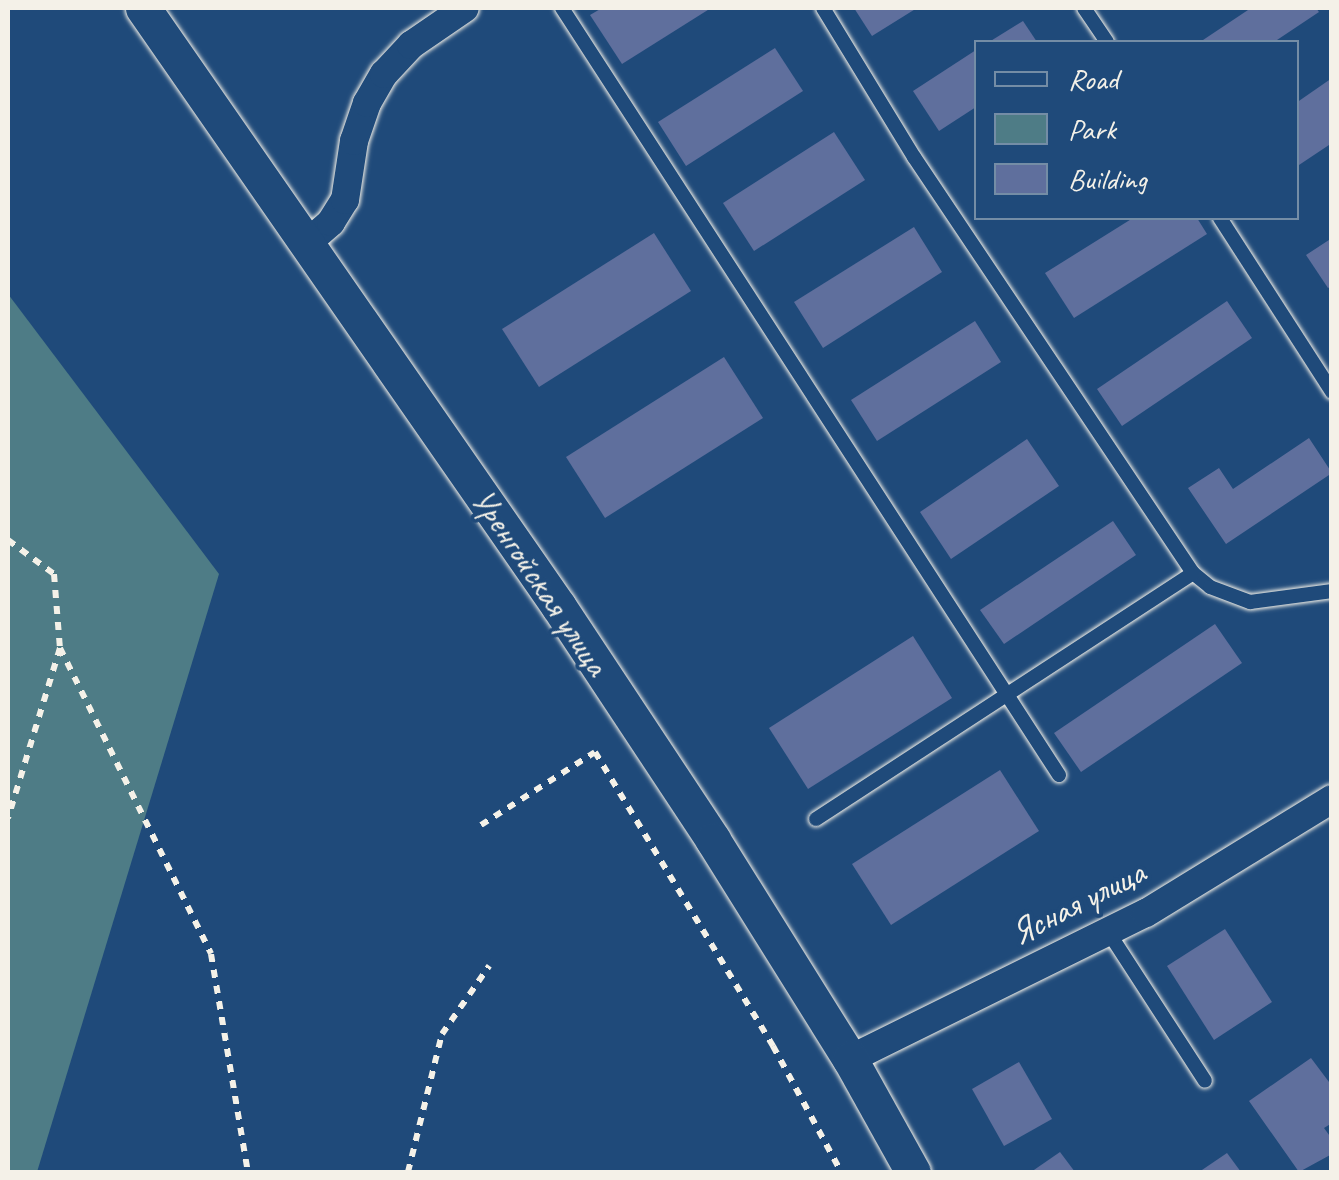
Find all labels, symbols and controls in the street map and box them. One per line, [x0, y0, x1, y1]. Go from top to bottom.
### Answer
legend [974, 40, 1299, 220]
text: Road [1068, 60, 1118, 98]
text: Park [1068, 110, 1116, 148]
text: Building [1068, 160, 1147, 198]
street label: Уренгойская улица [461, 480, 619, 684]
street label: Ясная улица [1003, 851, 1153, 955]

